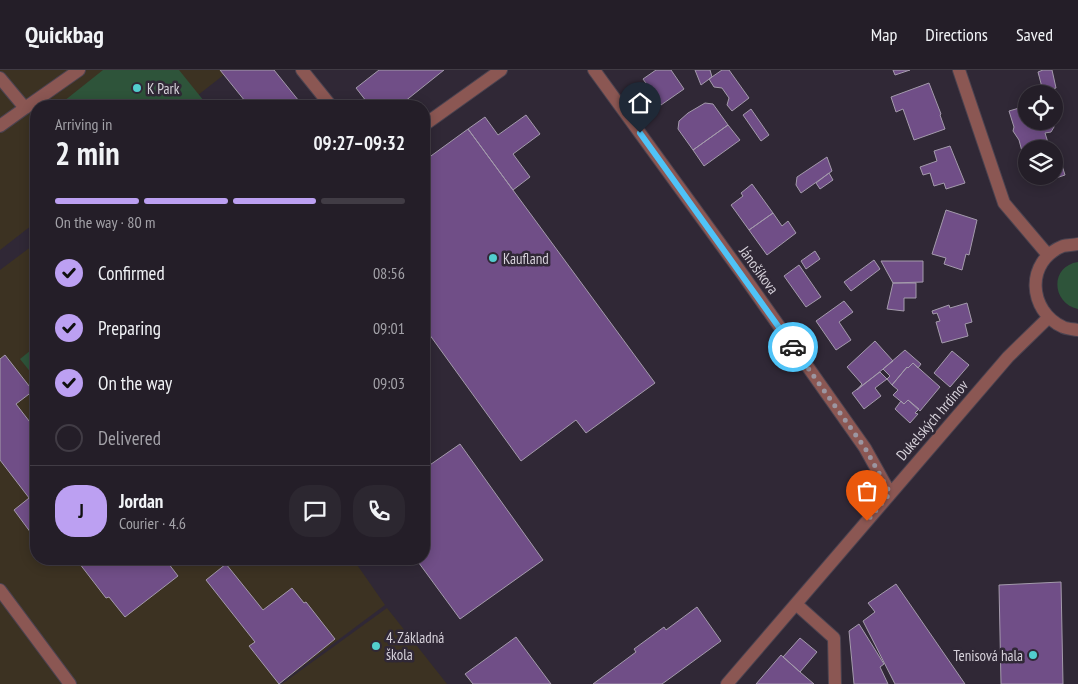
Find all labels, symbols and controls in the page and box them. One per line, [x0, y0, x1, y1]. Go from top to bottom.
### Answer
text: Quickbag [25, 19, 104, 50]
text: Map [871, 23, 897, 46]
text: Directions [925, 23, 988, 46]
text: Saved [1016, 23, 1053, 46]
place label: K Park [147, 79, 180, 98]
marker: K Park [131, 82, 143, 94]
pin [619, 82, 661, 133]
map controls [1018, 85, 1063, 185]
button: locate [1018, 85, 1063, 130]
icon: home [626, 89, 654, 117]
text: Arriving in [55, 114, 112, 134]
text: 09:27–09:32 [313, 131, 405, 155]
text: 2 min [55, 132, 120, 174]
button: layers [1018, 140, 1063, 185]
text: On the way · 80 m [55, 212, 155, 232]
street label: Jánošíkova [735, 241, 783, 298]
place label: Kaufland [503, 249, 549, 268]
marker: Kaufland [487, 252, 499, 264]
icon: check [55, 259, 83, 287]
text: Confirmed [98, 261, 165, 285]
text: 08:56 [373, 263, 405, 283]
icon: check [55, 314, 83, 342]
text: Preparing [98, 316, 161, 340]
text: 09:01 [373, 318, 405, 338]
courier [768, 322, 818, 372]
icon: car [779, 333, 807, 361]
icon: check [55, 369, 83, 397]
text: On the way [98, 371, 172, 395]
text: 09:03 [373, 373, 405, 393]
street label: Dukelských hrdinov [892, 376, 972, 464]
text: Delivered [98, 426, 161, 450]
pin [846, 470, 888, 521]
icon: bag [853, 477, 881, 505]
button: chat [289, 485, 341, 537]
button: phone [353, 485, 405, 537]
text: Jordan [119, 489, 163, 513]
text: J [78, 499, 84, 523]
text: Courier · 4.6 [119, 513, 186, 533]
place label: 4. Základná škola [386, 628, 444, 664]
marker: 4. Základná škola [370, 640, 382, 652]
place label: Tenisová hala [953, 646, 1023, 665]
marker: Tenisová hala [1027, 649, 1039, 661]

